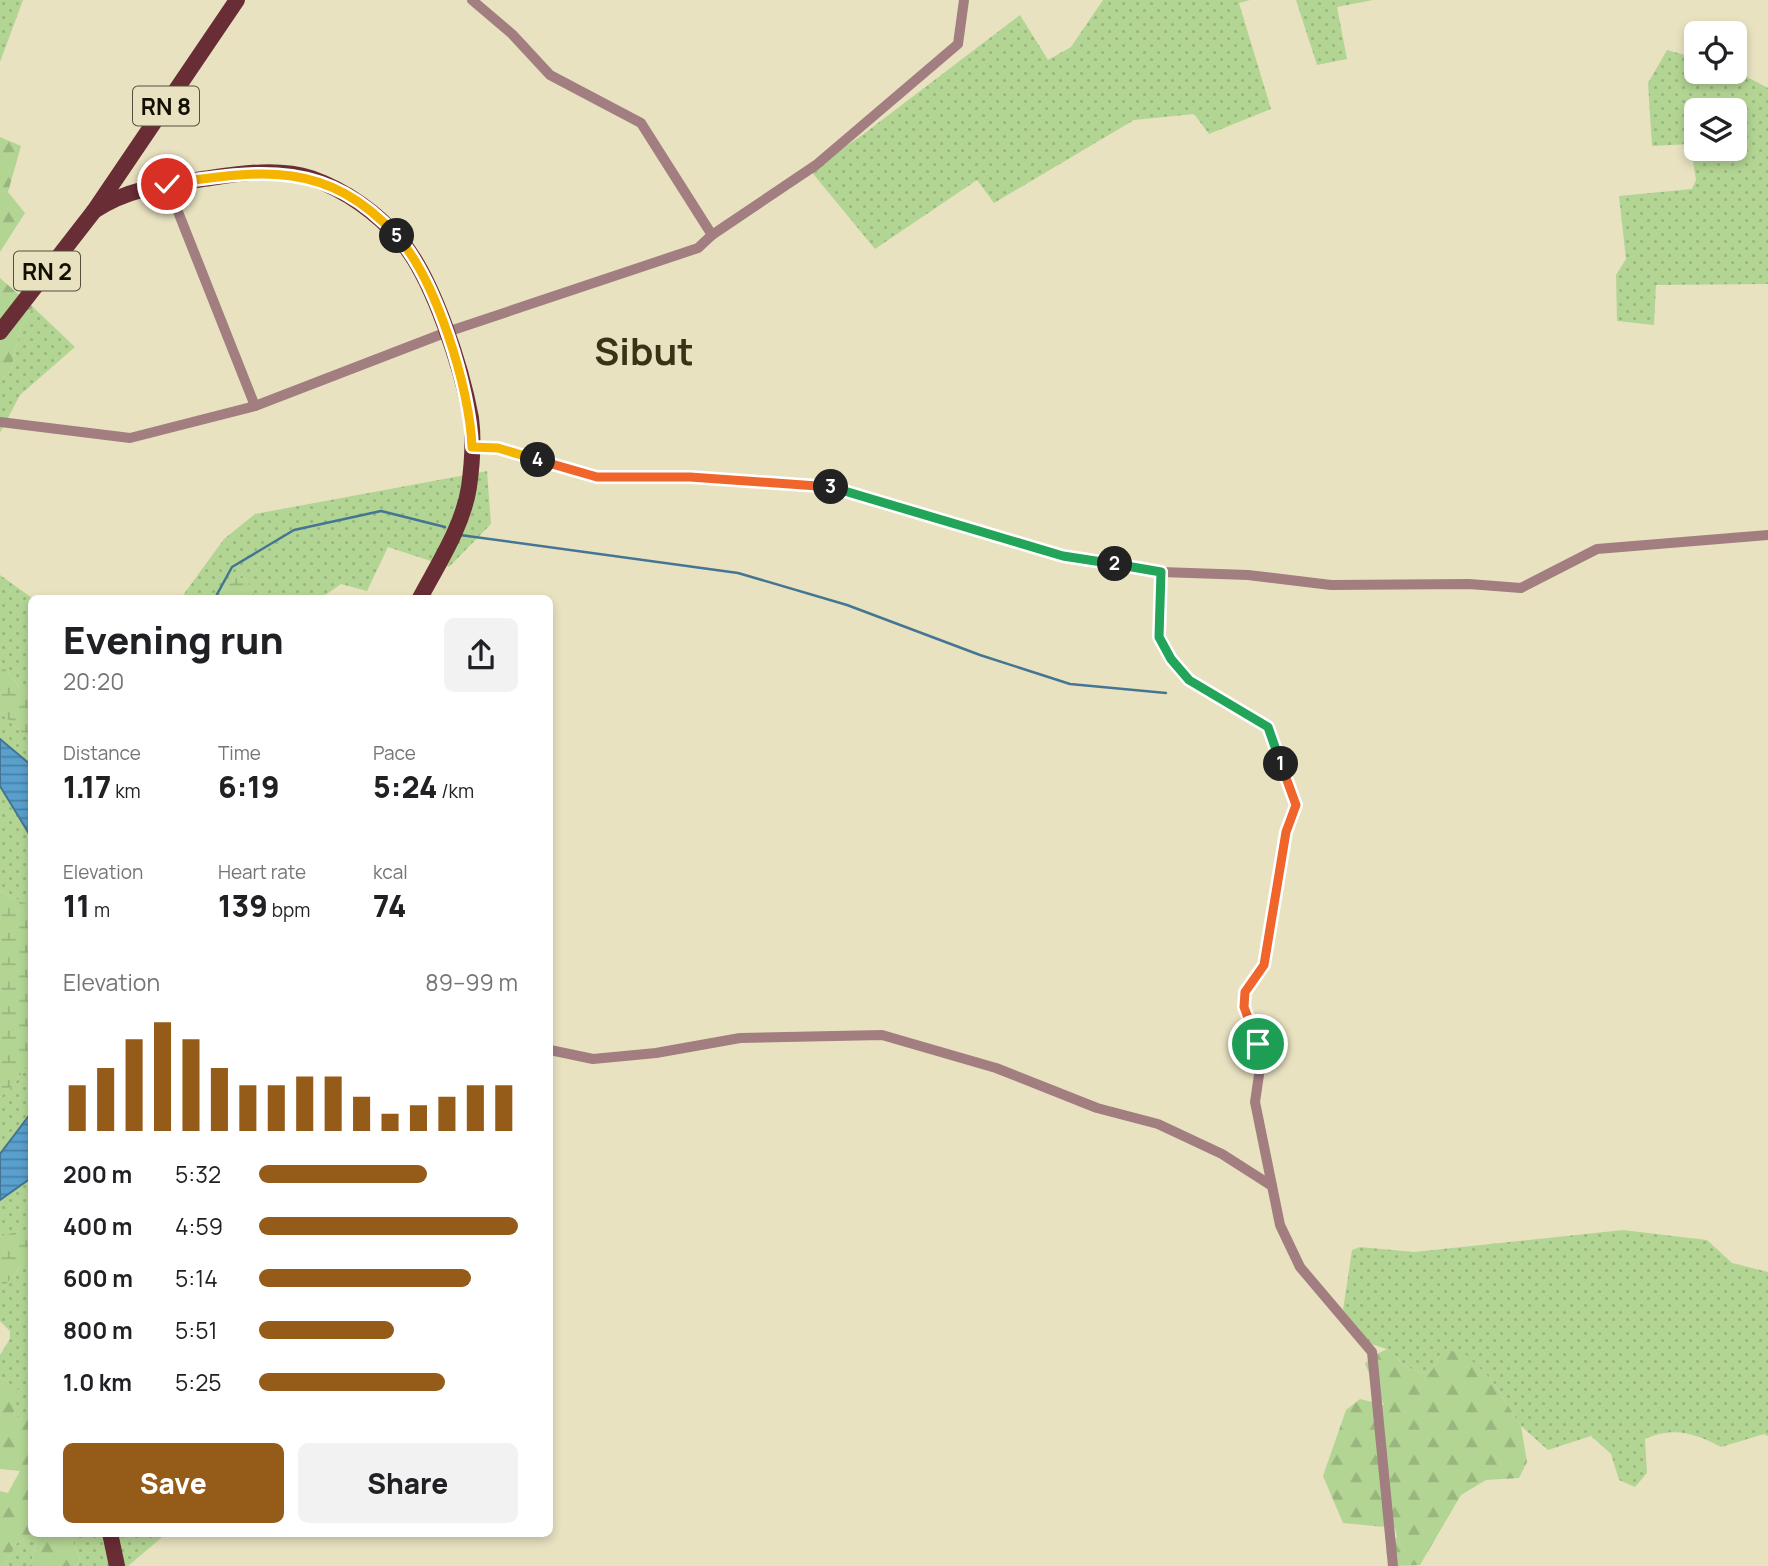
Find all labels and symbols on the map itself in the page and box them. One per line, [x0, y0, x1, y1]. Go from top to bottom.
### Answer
road number: RN 8 [133, 86, 199, 125]
pin [137, 154, 197, 214]
pin: 5 [380, 218, 414, 254]
road number: RN 2 [14, 252, 80, 290]
district label: Sibut [594, 324, 694, 376]
pin: 4 [520, 442, 556, 477]
pin: 3 [814, 470, 848, 504]
pin: 2 [1098, 546, 1132, 582]
pin: 1 [1264, 746, 1298, 782]
pin [1228, 1014, 1288, 1074]

